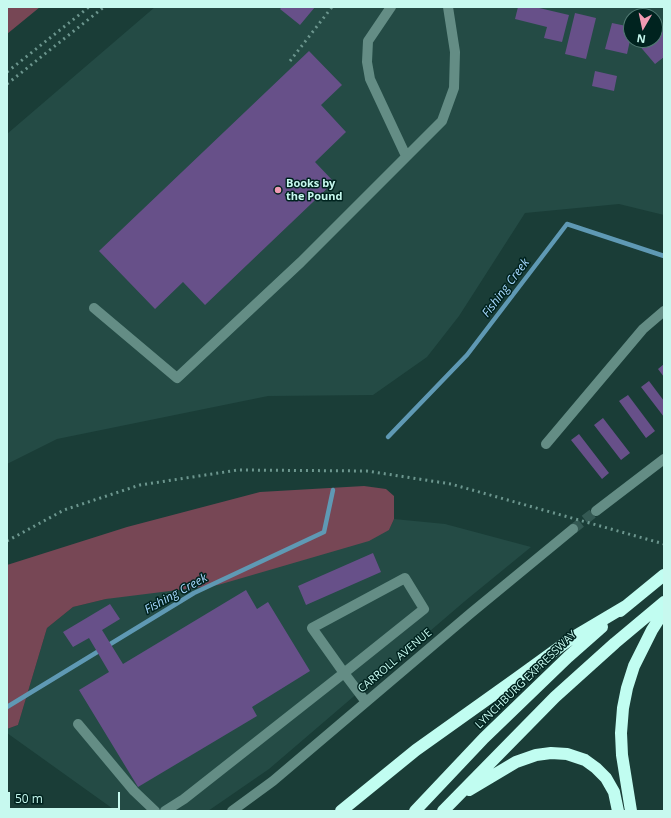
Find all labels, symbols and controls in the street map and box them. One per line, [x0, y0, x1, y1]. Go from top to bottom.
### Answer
north arrow [623, 8, 663, 48]
text: N [636, 31, 647, 47]
place label: Books by the Pound [286, 177, 342, 203]
marker: Books by the Pound [273, 185, 283, 195]
water label: Fishing Creek [479, 256, 533, 320]
water label: Fishing Creek [142, 571, 210, 617]
street label: CARROLL AVENUE [355, 626, 435, 696]
street label: LYNCHBURG EXPRESSWAY [473, 628, 579, 732]
scale bar [10, 784, 122, 810]
text: 50 m [15, 790, 43, 807]

